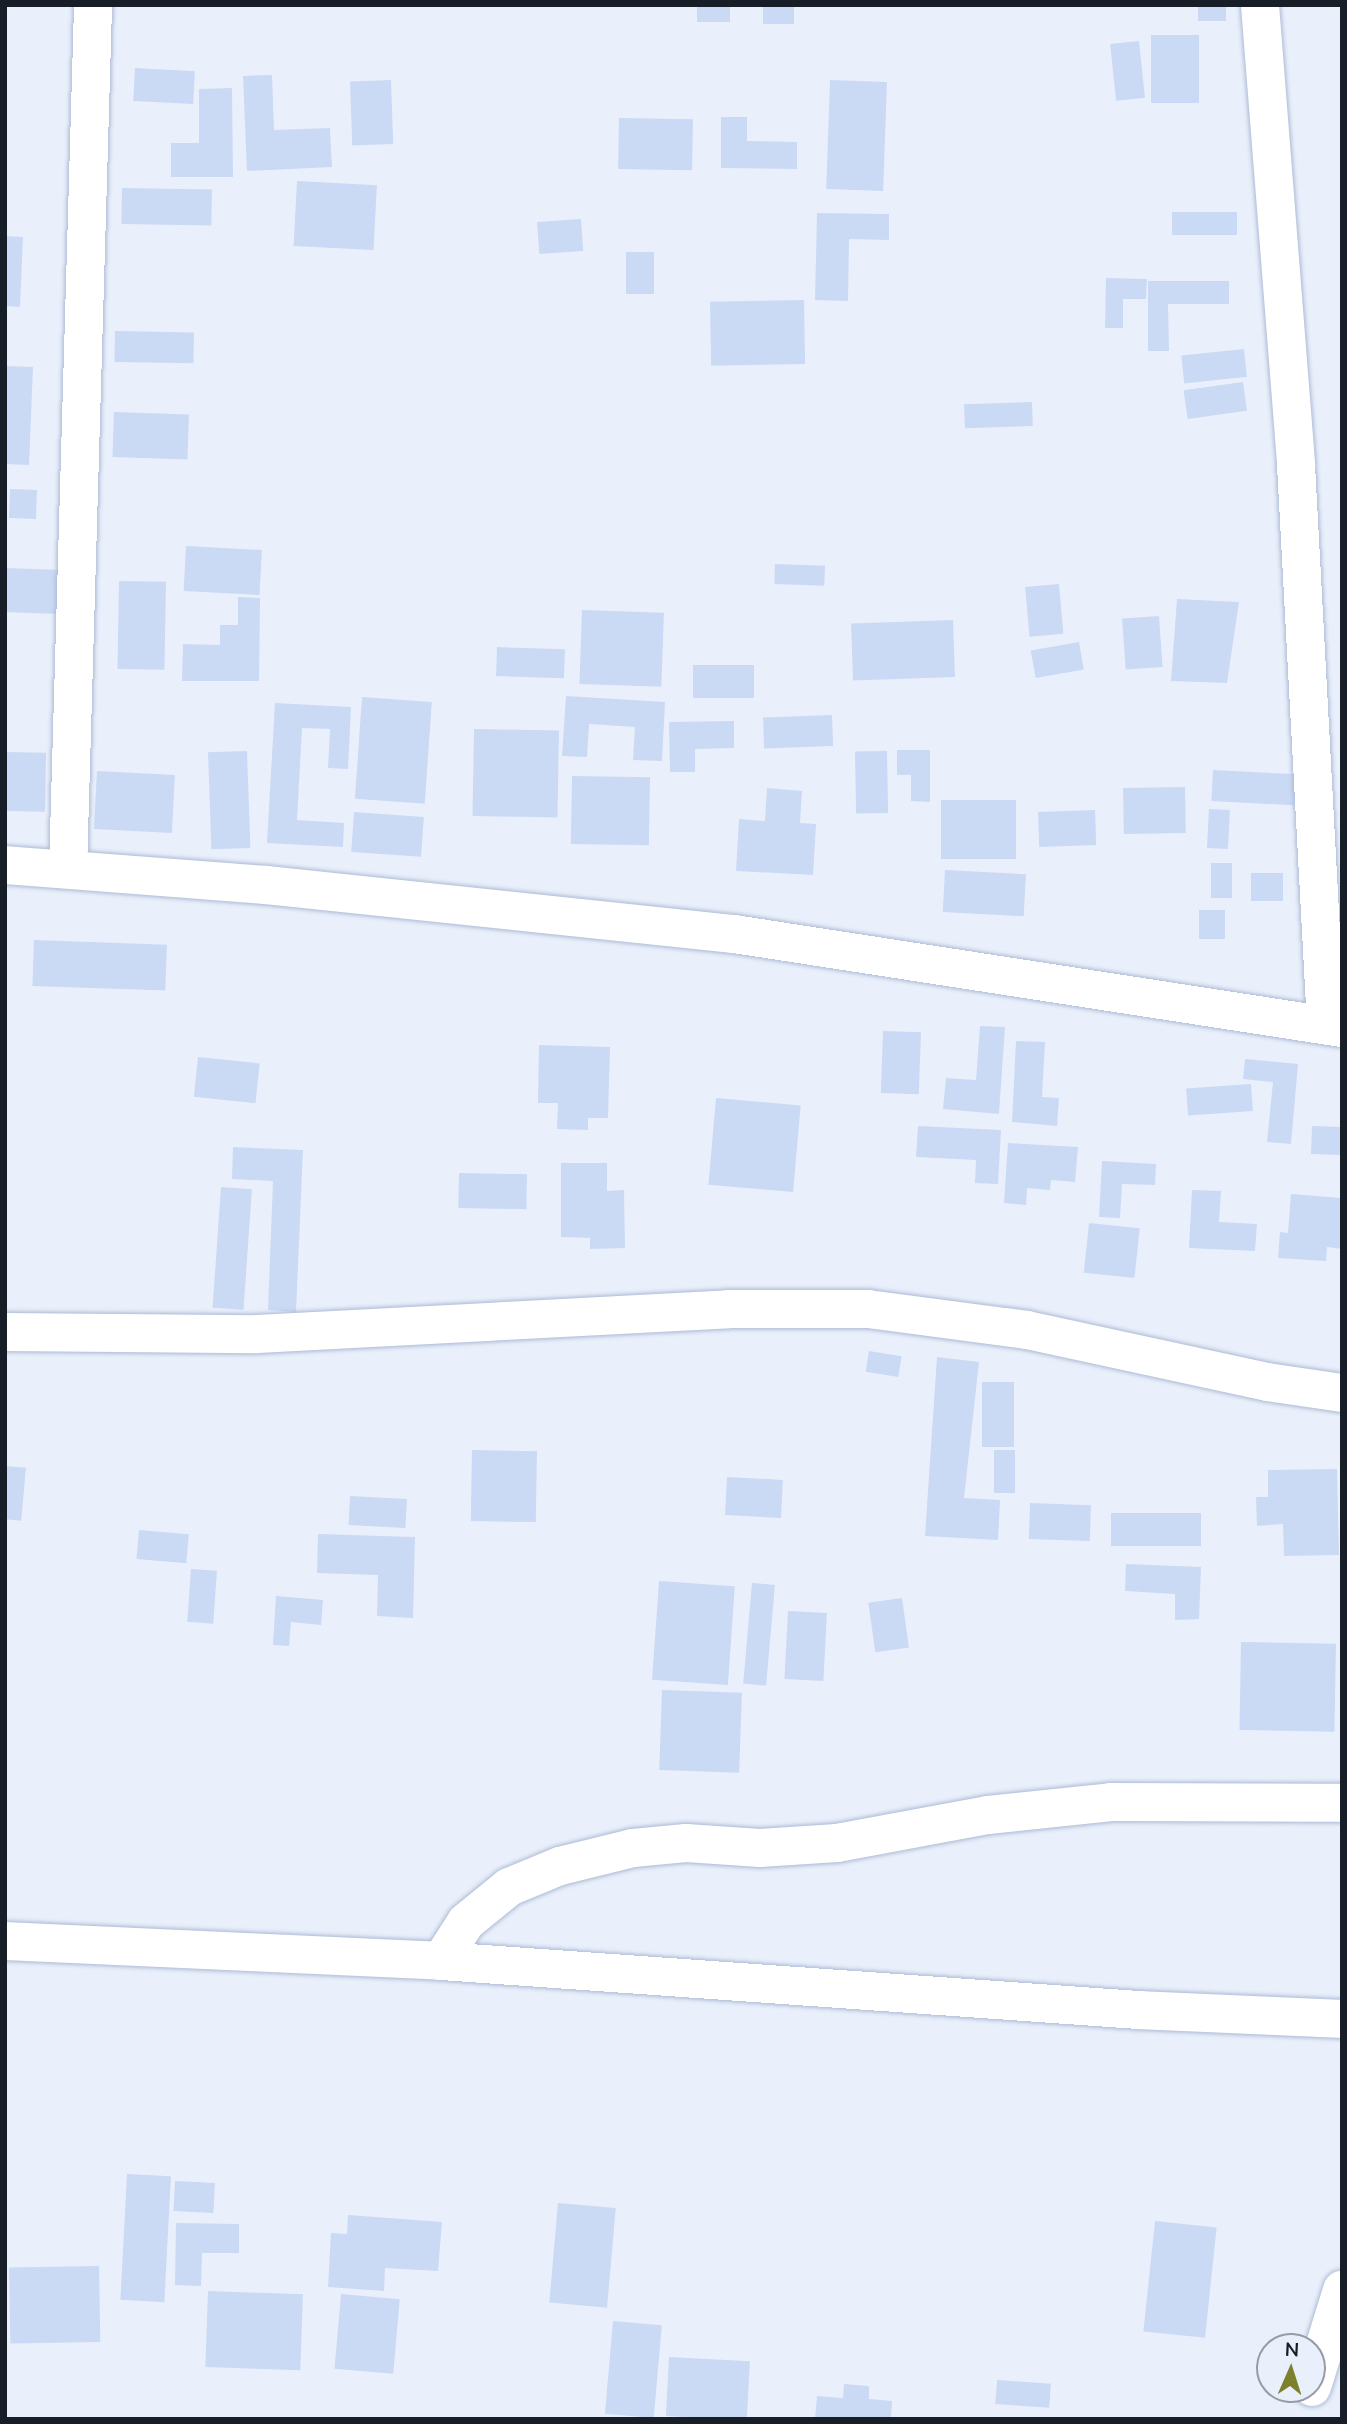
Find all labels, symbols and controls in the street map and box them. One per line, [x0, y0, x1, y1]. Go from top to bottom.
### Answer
north arrow [1256, 2333, 1326, 2403]
text: N [1284, 2337, 1300, 2361]

